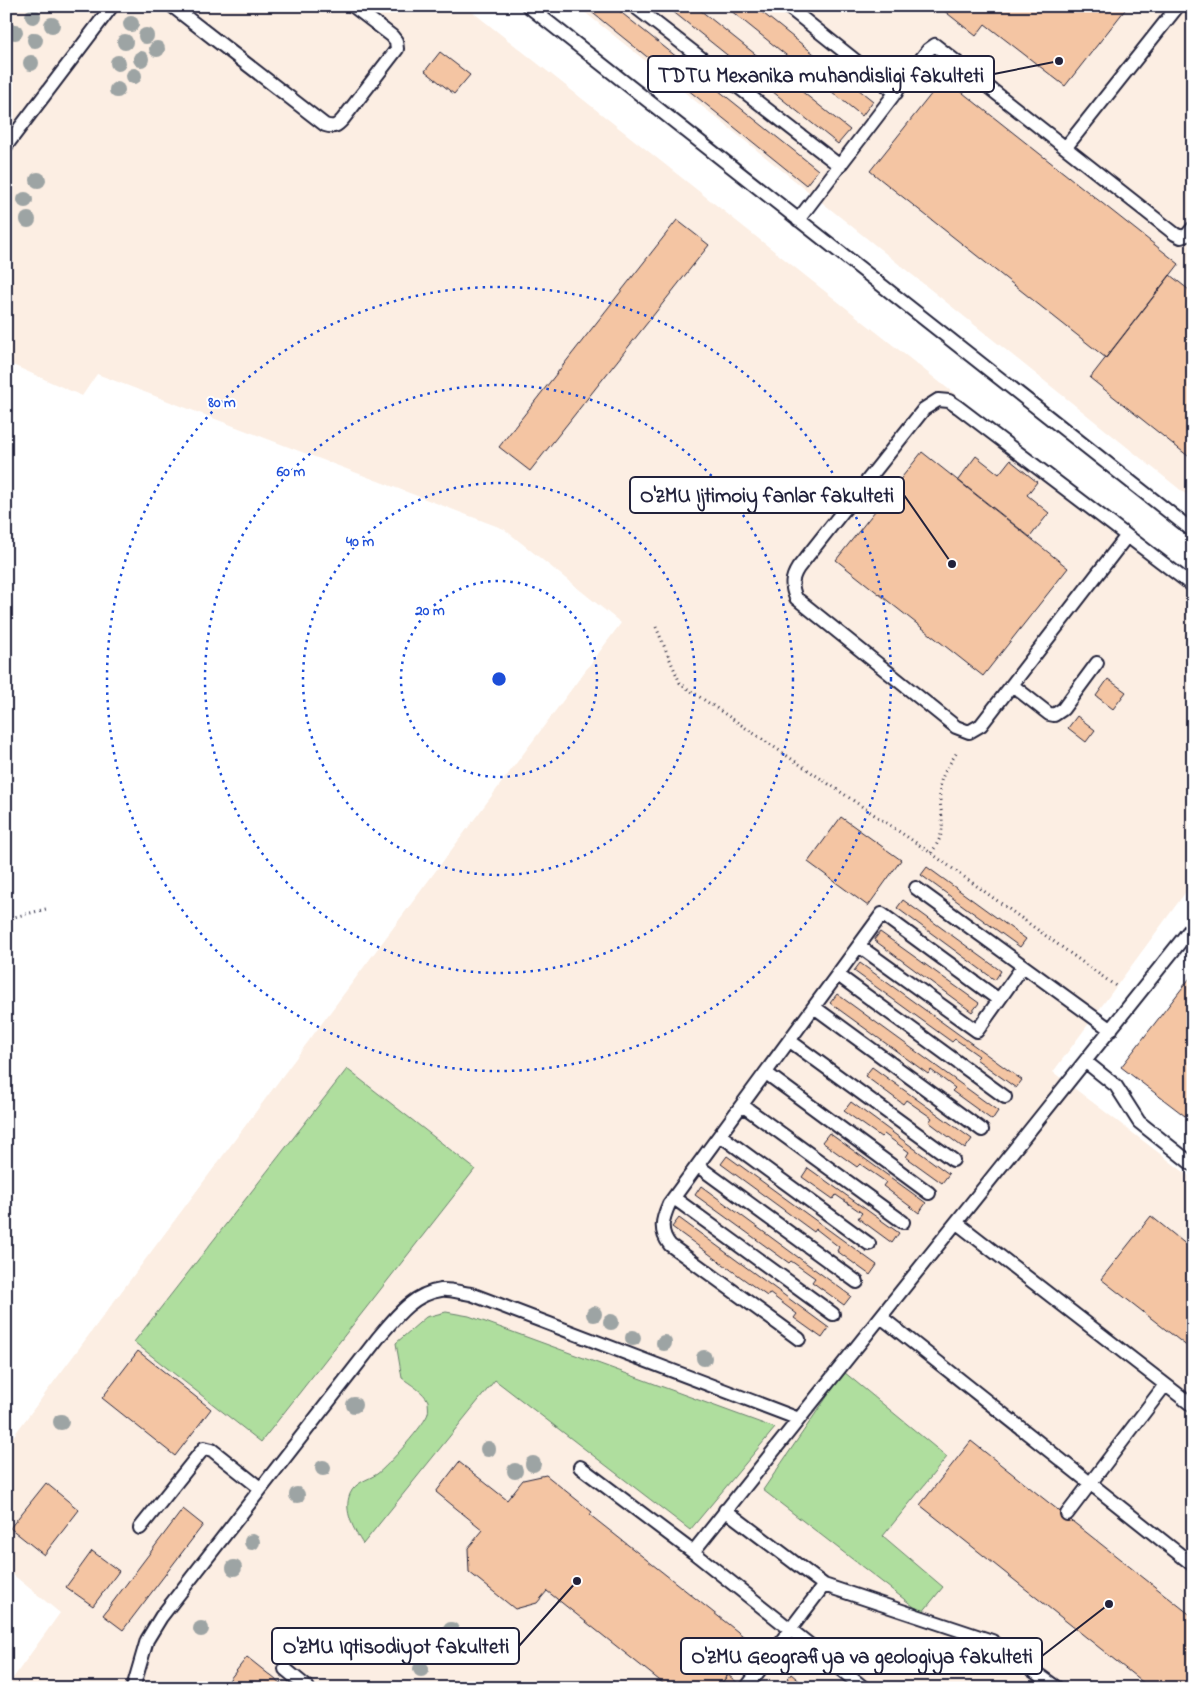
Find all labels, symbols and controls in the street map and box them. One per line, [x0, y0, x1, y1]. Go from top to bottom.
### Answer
callout: TDTU Mexanika muhandisligi fakulteti [648, 56, 994, 92]
text: TDTU Mexanika muhandisligi fakulteti [658, 62, 984, 94]
text: 80 m [207, 392, 236, 414]
text: 60 m [276, 461, 306, 483]
callout: O'zMU Ijtimoiy fanlar fakulteti [630, 477, 904, 513]
text: O'zMU Ijtimoiy fanlar fakulteti [640, 482, 894, 514]
text: 40 m [345, 531, 374, 553]
text: 20 m [414, 600, 445, 622]
centre of rings [490, 670, 508, 688]
callout: O'zMU Iqtisodiyot fakulteti [272, 1628, 519, 1664]
text: O'zMU Iqtisodiyot fakulteti [283, 1633, 509, 1665]
callout: O'zMU Geografiya va geologiya fakulteti [681, 1638, 1042, 1674]
text: O'zMU Geografiya va geologiya fakulteti [691, 1643, 1033, 1675]

